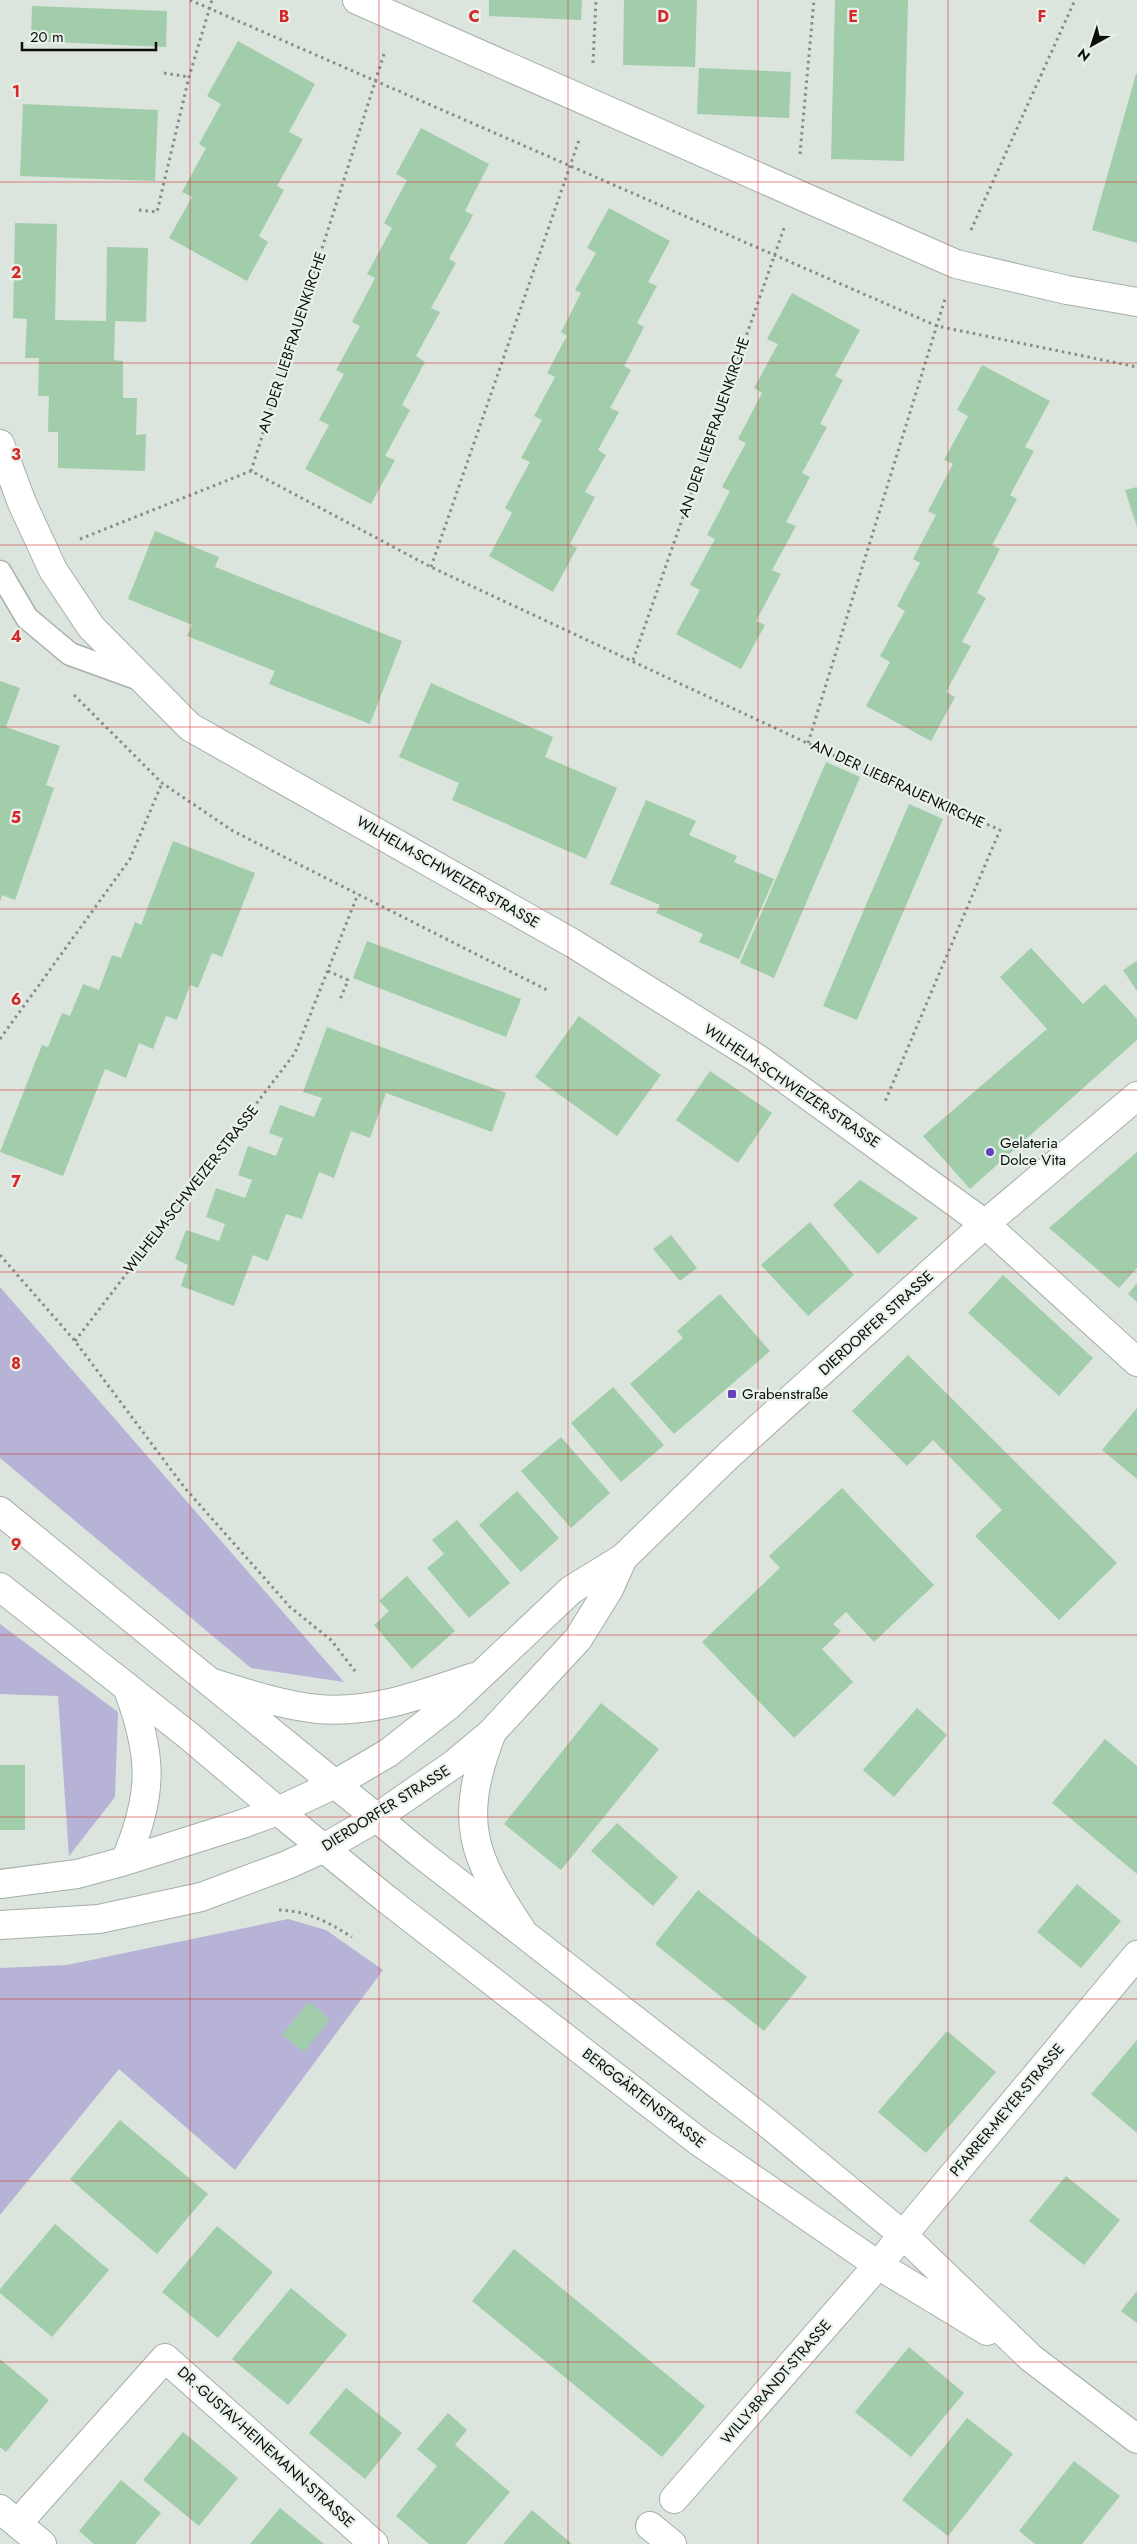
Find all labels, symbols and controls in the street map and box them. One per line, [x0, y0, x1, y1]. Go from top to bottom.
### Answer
text: B [279, 5, 289, 28]
text: C [468, 5, 480, 28]
text: D [657, 5, 669, 28]
text: E [848, 5, 858, 28]
text: F [1038, 5, 1046, 28]
scale bar [22, 20, 156, 52]
north arrow [1067, 20, 1117, 70]
text: 20 m [30, 26, 64, 48]
text: N [1073, 44, 1094, 66]
text: 1 [12, 80, 20, 103]
street label: AN DER LIEBFRAUENKIRCHE [252, 249, 332, 435]
text: 2 [11, 261, 21, 284]
street label: AN DER LIEBFRAUENKIRCHE [673, 334, 755, 520]
text: 3 [11, 443, 21, 466]
text: 4 [10, 625, 22, 648]
street label: AN DER LIEBFRAUENKIRCHE [808, 734, 988, 834]
text: 5 [11, 806, 21, 829]
street label: WILHELM-SCHWEIZER-STRASSE [352, 810, 544, 934]
text: 6 [11, 988, 21, 1011]
street label: WILHELM-SCHWEIZER-STRASSE [699, 1019, 885, 1153]
street label: WILHELM-SCHWEIZER-STRASSE [118, 1100, 264, 1278]
place label: Gelateria Dolce Vita [1000, 1132, 1066, 1171]
marker: Gelateria Dolce Vita [984, 1146, 996, 1158]
text: 7 [11, 1170, 21, 1193]
street label: DIERDORFER STRASSE [814, 1265, 938, 1381]
text: 8 [11, 1352, 21, 1375]
place label: Grabenstraße [742, 1383, 829, 1405]
marker: Grabenstraße [726, 1388, 738, 1400]
text: 9 [11, 1533, 21, 1556]
street label: DIERDORFER STRASSE [317, 1760, 455, 1856]
street label: PFARRER-MEYER-STRASSE [945, 2039, 1069, 2181]
street label: BERGGÄRTENSTRASSE [578, 2043, 710, 2153]
street label: WILLY-BRANDT-STRASSE [716, 2315, 836, 2449]
street label: DR.-GUSTAV-HEINEMANN-STRASSE [173, 2361, 359, 2533]

